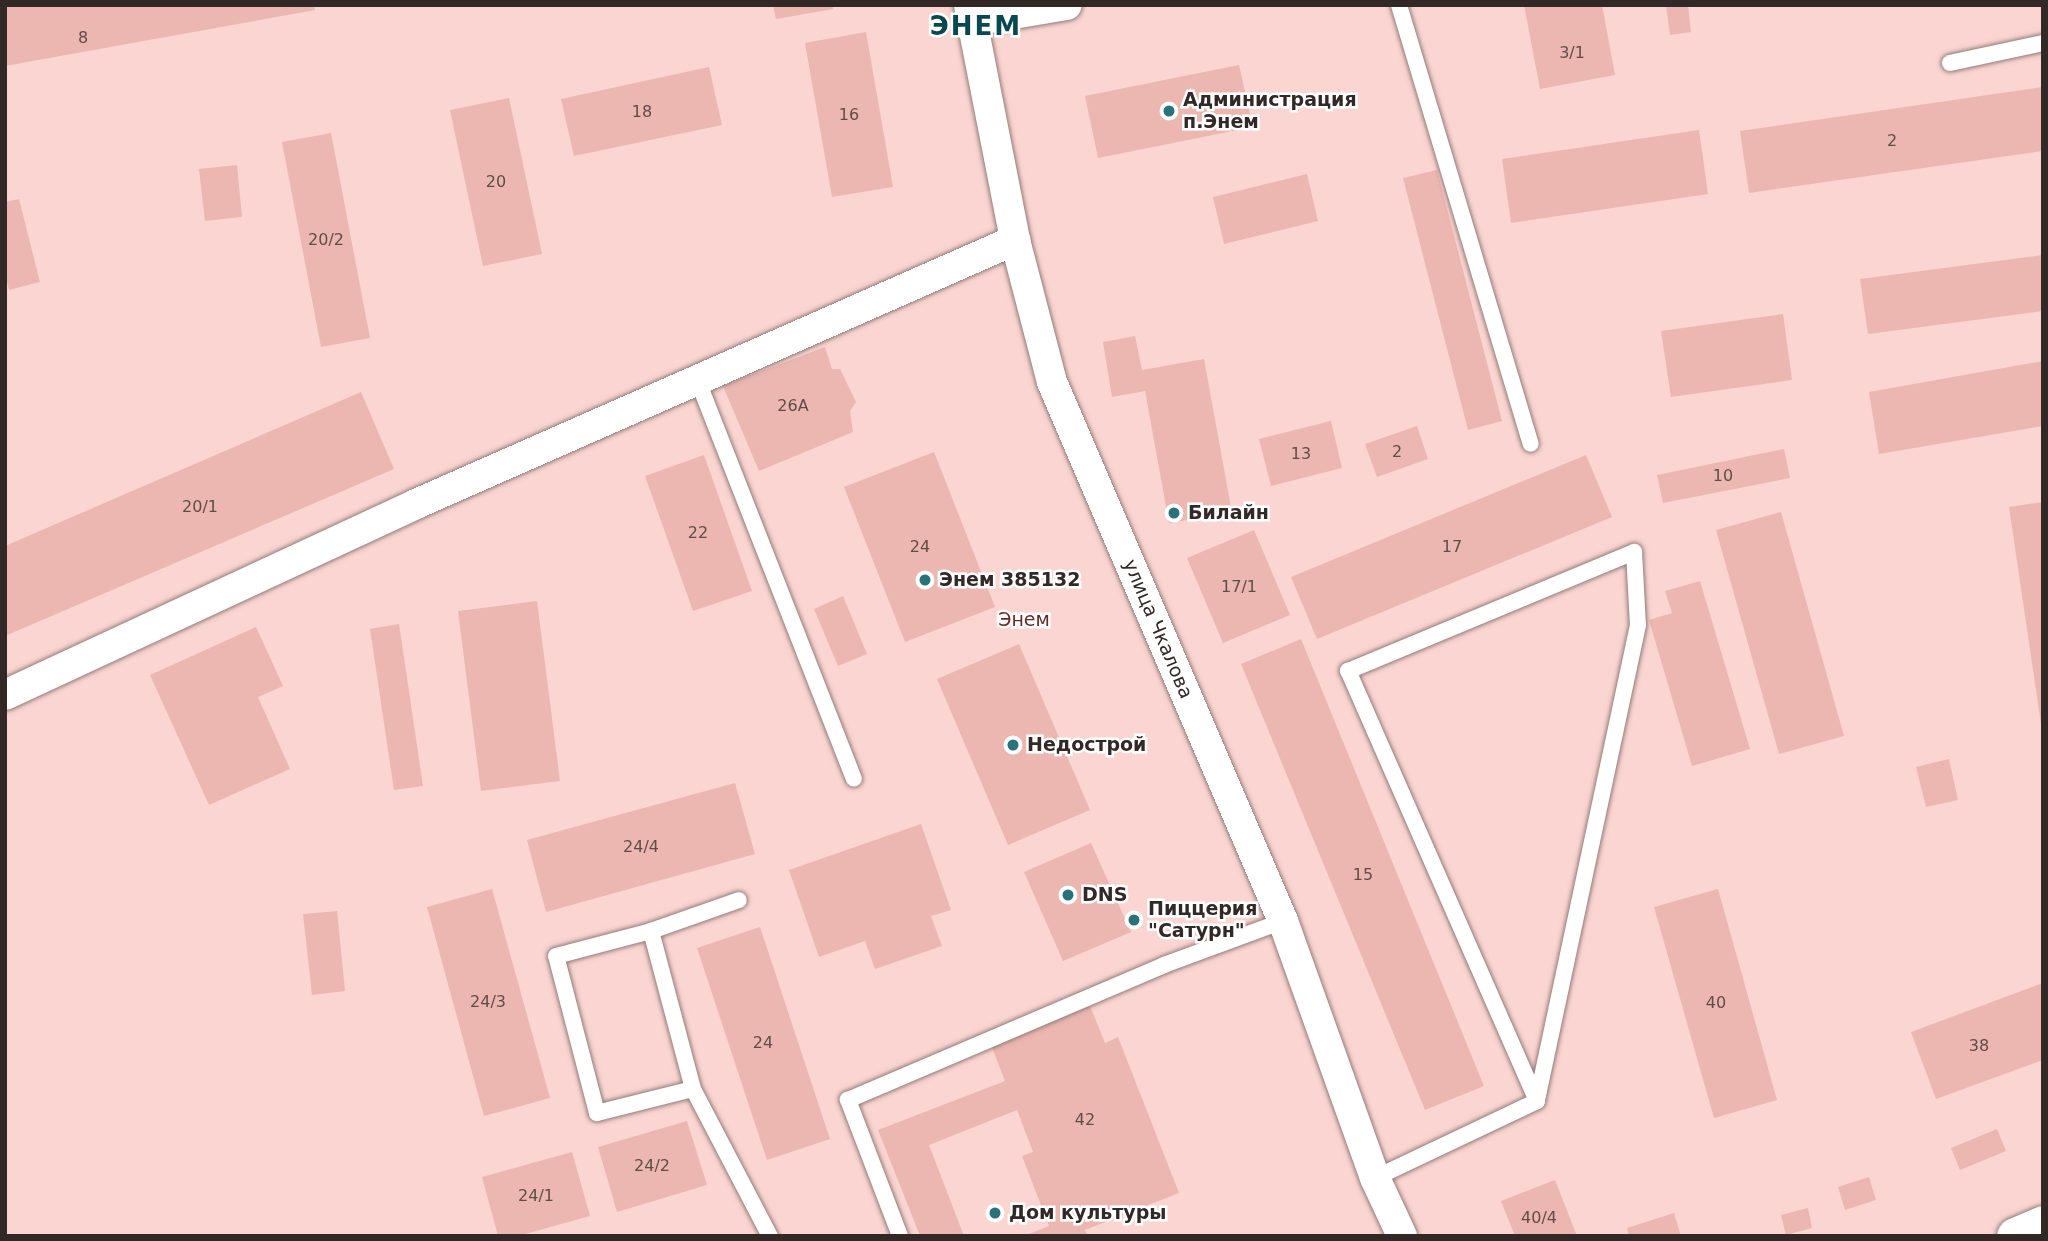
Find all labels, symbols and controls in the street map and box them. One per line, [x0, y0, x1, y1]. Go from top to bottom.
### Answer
district label: ЭНЕМ [930, 11, 1022, 43]
house number: 8 [78, 28, 88, 48]
house number: 3/1 [1559, 43, 1585, 63]
place label: Администрация п.Энем [1183, 89, 1357, 133]
house number: 18 [632, 102, 652, 122]
marker: Администрация п.Энем [1161, 103, 1177, 119]
house number: 16 [839, 105, 859, 125]
house number: 2 [1887, 131, 1897, 151]
house number: 20 [486, 172, 506, 192]
house number: 20/2 [308, 230, 344, 250]
house number: 26А [777, 396, 809, 416]
house number: 2 [1392, 442, 1402, 462]
house number: 13 [1291, 444, 1311, 464]
house number: 10 [1713, 466, 1733, 486]
house number: 20/1 [182, 497, 218, 517]
place label: Билайн [1188, 502, 1269, 524]
marker: Билайн [1166, 505, 1182, 521]
house number: 22 [688, 523, 708, 543]
house number: 24 [910, 537, 930, 557]
house number: 17 [1442, 537, 1462, 557]
street label: улица Чкалова [1118, 556, 1198, 702]
place label: Энем 385132 [939, 569, 1080, 591]
marker: Энем 385132 [917, 572, 933, 588]
house number: 17/1 [1221, 577, 1257, 597]
park label: Энем [998, 609, 1050, 631]
place label: Недострой [1027, 734, 1146, 756]
marker: Недострой [1005, 737, 1021, 753]
house number: 24/4 [623, 837, 659, 857]
house number: 15 [1353, 865, 1373, 885]
place label: DNS [1082, 884, 1127, 906]
marker: DNS [1060, 887, 1076, 903]
place label: Пиццерия "Сатурн" [1148, 898, 1257, 942]
marker: Пиццерия "Сатурн" [1126, 912, 1142, 928]
house number: 24/3 [470, 992, 506, 1012]
house number: 40 [1706, 993, 1726, 1013]
house number: 24 [753, 1033, 773, 1053]
house number: 38 [1969, 1036, 1989, 1056]
house number: 42 [1075, 1110, 1095, 1130]
house number: 24/2 [634, 1156, 670, 1176]
house number: 24/1 [518, 1186, 554, 1206]
place label: Дом культуры [1009, 1202, 1167, 1224]
marker: Дом культуры [987, 1205, 1003, 1221]
house number: 40/4 [1521, 1208, 1557, 1228]

